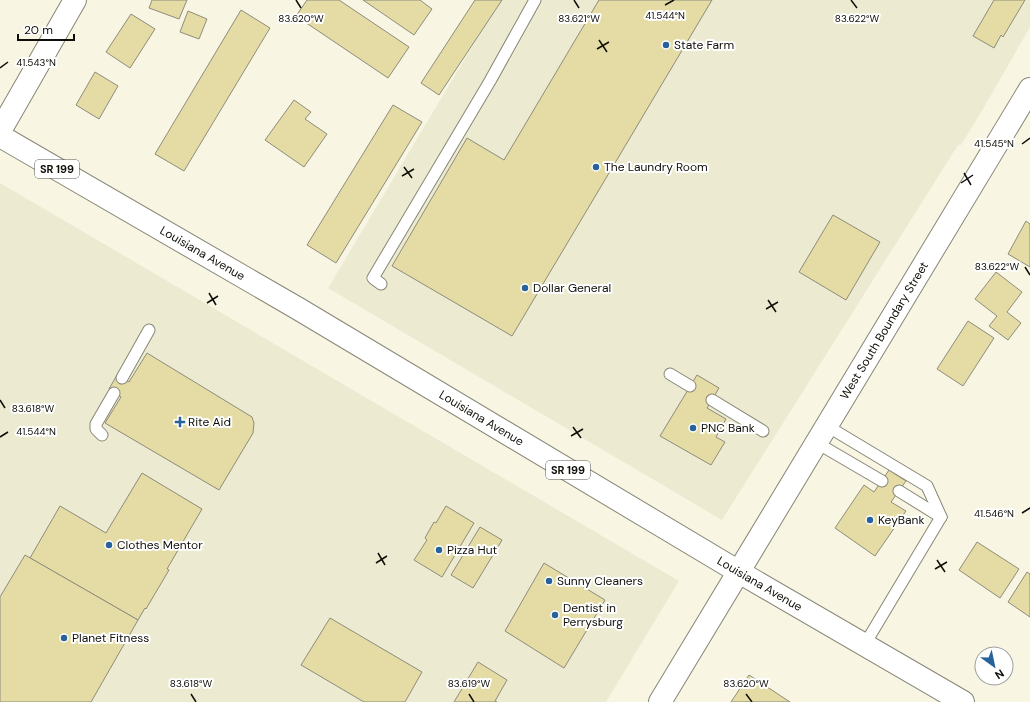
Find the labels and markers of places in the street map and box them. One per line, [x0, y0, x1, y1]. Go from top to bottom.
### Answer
place label: State Farm [674, 37, 734, 53]
marker: State Farm [661, 40, 671, 50]
place label: The Laundry Room [604, 159, 708, 175]
marker: The Laundry Room [591, 162, 601, 172]
place label: Dollar General [533, 280, 611, 296]
marker: Dollar General [520, 283, 530, 293]
place label: Rite Aid [188, 414, 231, 430]
marker: Rite Aid [175, 417, 185, 427]
place label: PNC Bank [701, 420, 755, 436]
marker: PNC Bank [688, 423, 698, 433]
place label: KeyBank [878, 512, 925, 528]
marker: KeyBank [865, 515, 875, 525]
place label: Clothes Mentor [117, 537, 203, 553]
marker: Clothes Mentor [104, 540, 114, 550]
place label: Pizza Hut [447, 542, 498, 558]
marker: Pizza Hut [434, 545, 444, 555]
place label: Sunny Cleaners [557, 573, 643, 589]
marker: Sunny Cleaners [544, 576, 554, 586]
place label: Dentist in Perrysburg [563, 600, 623, 630]
marker: Dentist in Perrysburg [550, 610, 560, 620]
place label: Planet Fitness [72, 630, 149, 646]
marker: Planet Fitness [59, 633, 69, 643]

